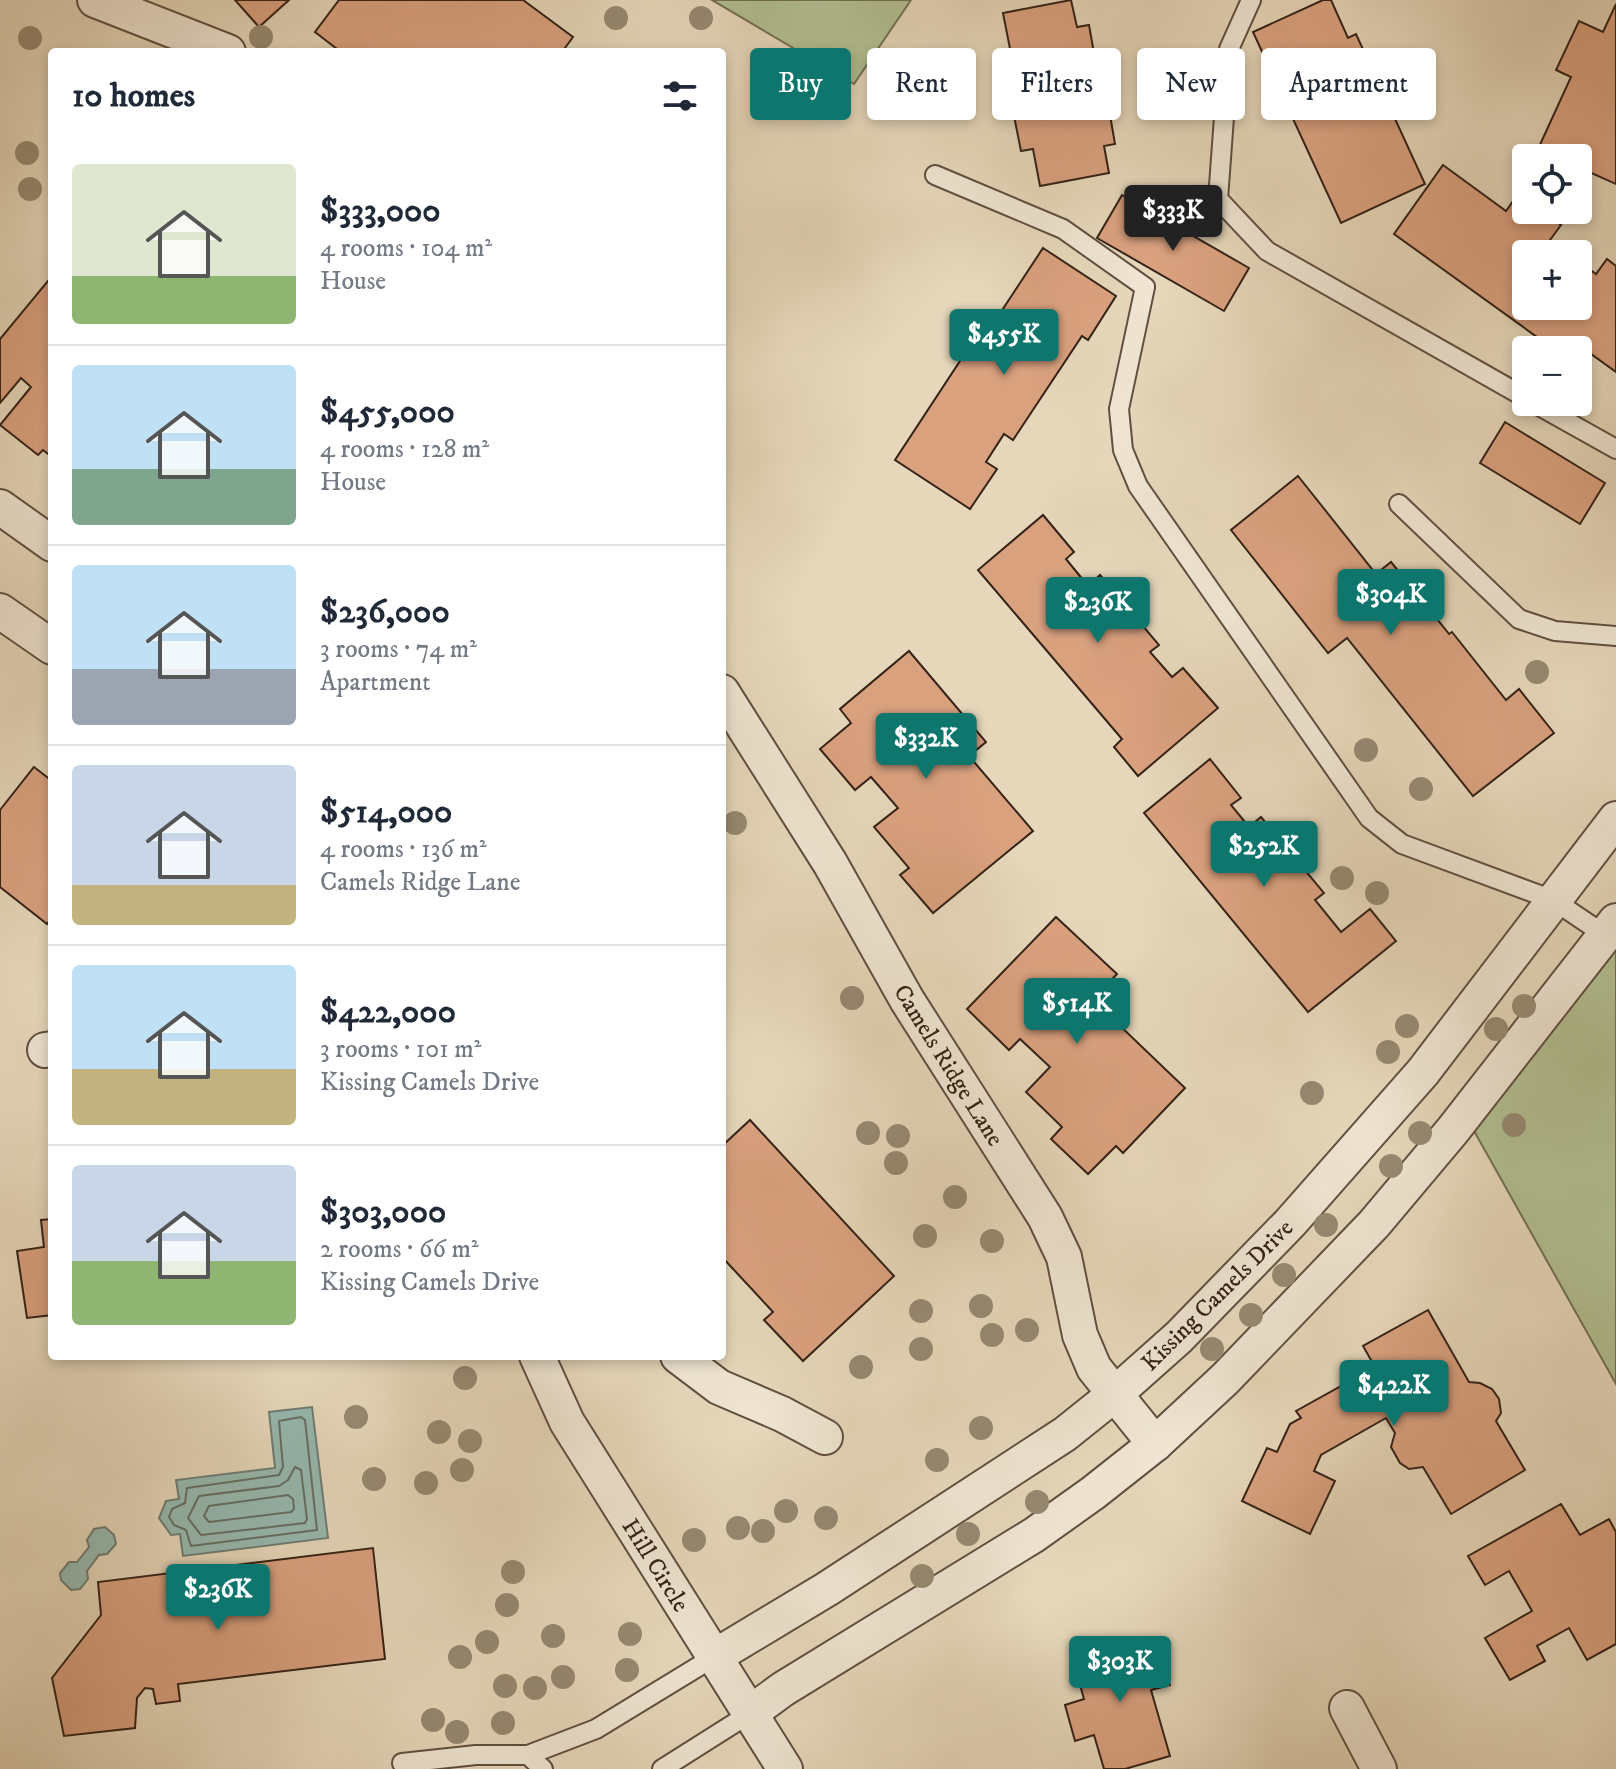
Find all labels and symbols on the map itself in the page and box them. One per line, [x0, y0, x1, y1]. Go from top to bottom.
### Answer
pin: $333K [1117, 185, 1229, 253]
pin: $455K [948, 309, 1060, 377]
pin: $304K [1335, 569, 1447, 637]
pin: $236K [1042, 577, 1154, 645]
pin: $332K [870, 713, 982, 781]
pin: $252K [1208, 821, 1320, 889]
pin: $514K [1021, 978, 1133, 1046]
street label: Camels Ridge Lane [886, 979, 1010, 1152]
street label: Kissing Camels Drive [1136, 1213, 1300, 1378]
pin: $422K [1338, 1360, 1450, 1428]
street label: Hill Circle [615, 1513, 696, 1618]
pin: $236K [162, 1564, 274, 1632]
pin: $303K [1064, 1636, 1176, 1704]

